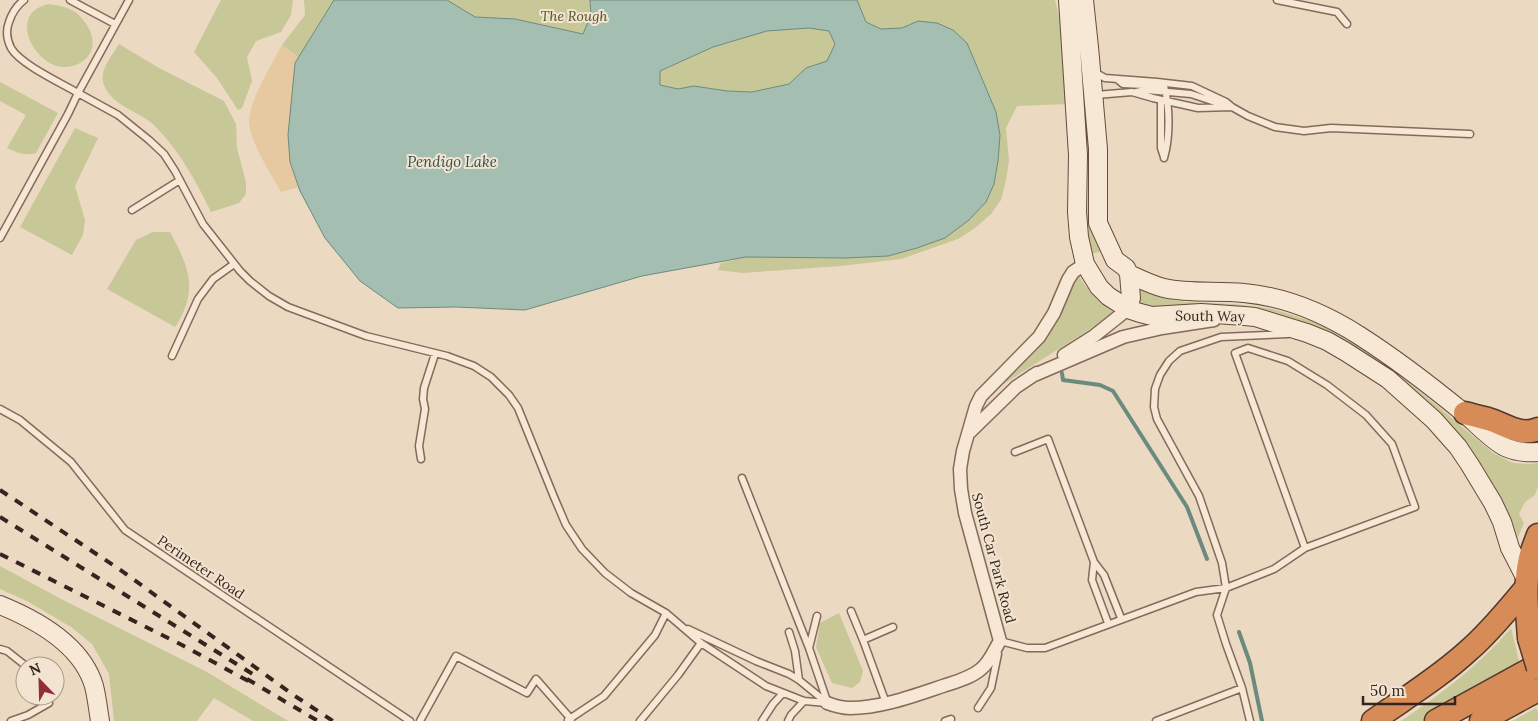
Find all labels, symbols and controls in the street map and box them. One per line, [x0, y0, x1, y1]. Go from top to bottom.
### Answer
park label: The Rough [541, 7, 607, 25]
water label: Pendigo Lake [407, 152, 497, 171]
street label: South Way [1175, 306, 1246, 326]
street label: South Car Park Road [968, 491, 1020, 625]
street label: Perimeter Road [154, 531, 248, 603]
north arrow [15, 656, 65, 706]
text: N [26, 659, 44, 679]
scale bar [1363, 674, 1456, 706]
text: 50 m [1370, 681, 1405, 700]

